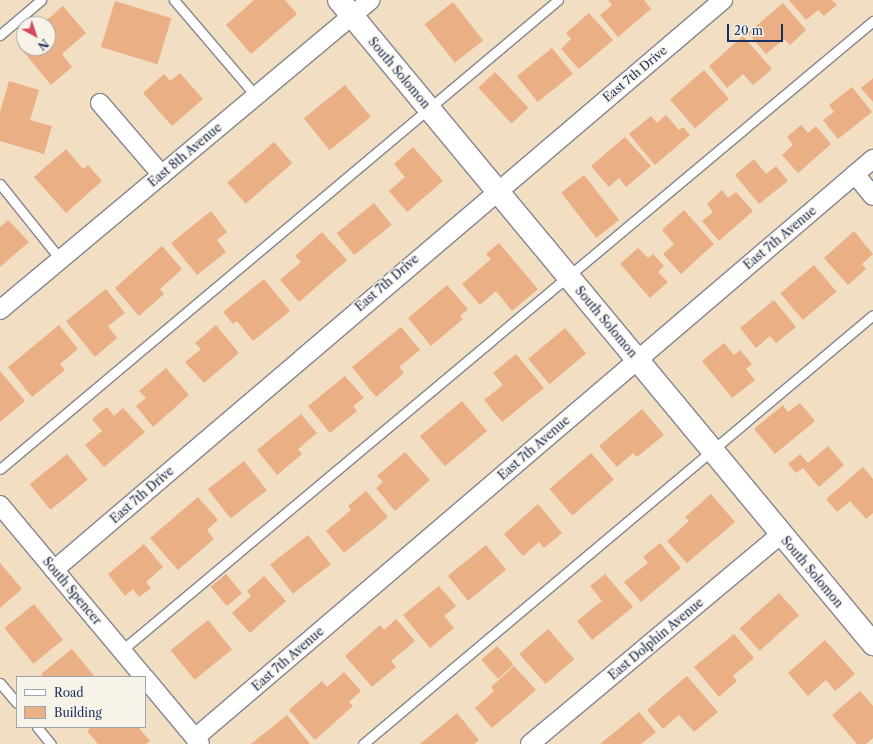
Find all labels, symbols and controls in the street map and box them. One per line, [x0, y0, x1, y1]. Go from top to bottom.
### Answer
north arrow [16, 16, 56, 56]
scale bar [729, 16, 785, 42]
text: 20 m [734, 23, 763, 38]
street label: South Solomon [365, 35, 433, 111]
text: N [35, 36, 51, 53]
street label: East 7th Drive [600, 43, 670, 105]
street label: East 8th Avenue [145, 120, 225, 190]
street label: East 7th Avenue [741, 203, 819, 273]
street label: East 7th Drive [352, 252, 422, 314]
street label: South Solomon [572, 284, 640, 360]
street label: East 7th Avenue [495, 413, 573, 483]
street label: East 7th Drive [107, 464, 177, 526]
street label: South Solomon [778, 534, 846, 610]
street label: South Spencer [40, 554, 104, 628]
street label: East Dolphin Avenue [605, 595, 707, 683]
street label: East 7th Avenue [249, 624, 327, 694]
legend [16, 676, 146, 728]
text: Road [54, 685, 84, 700]
text: Building [54, 705, 102, 720]

